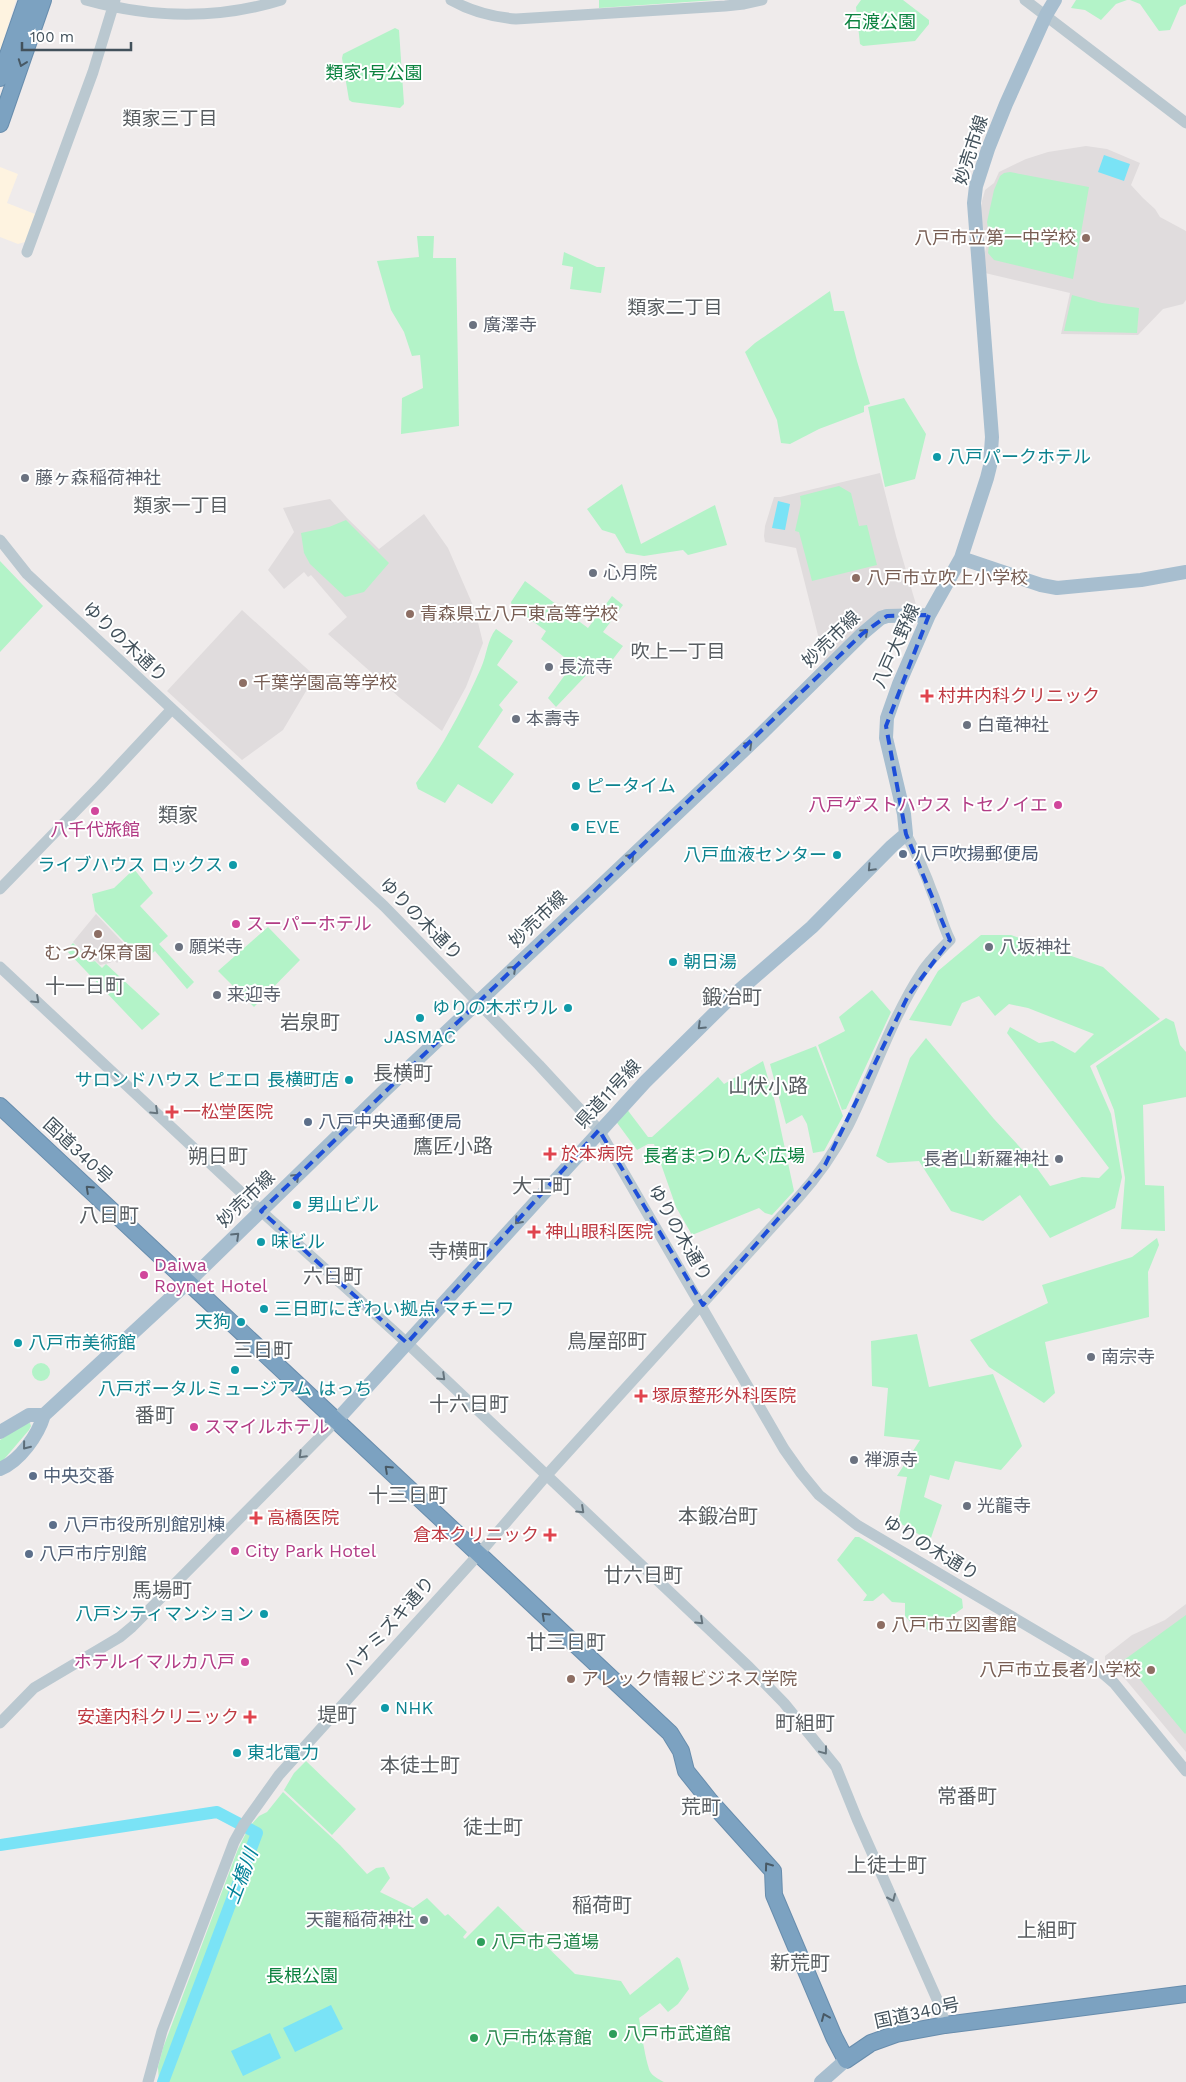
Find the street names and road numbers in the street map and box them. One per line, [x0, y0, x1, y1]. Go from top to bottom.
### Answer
street label: 妙売市線 [949, 112, 992, 187]
street label: ゆりの木通り [79, 597, 172, 686]
street label: 八戸大野線 [868, 600, 923, 691]
street label: 妙売市線 [797, 606, 864, 671]
street label: ゆりの木通り [376, 873, 467, 964]
street label: 妙売市線 [504, 886, 571, 951]
street label: 県道11号線 [571, 1055, 645, 1132]
street label: 国道340号 [39, 1113, 117, 1188]
street label: 妙売市線 [212, 1166, 279, 1231]
street label: ゆりの木通り [644, 1181, 717, 1285]
street label: ゆりの木通り [880, 1511, 983, 1584]
street label: ハナミズキ通り [339, 1572, 439, 1680]
street label: 国道340号 [872, 1993, 961, 2032]

